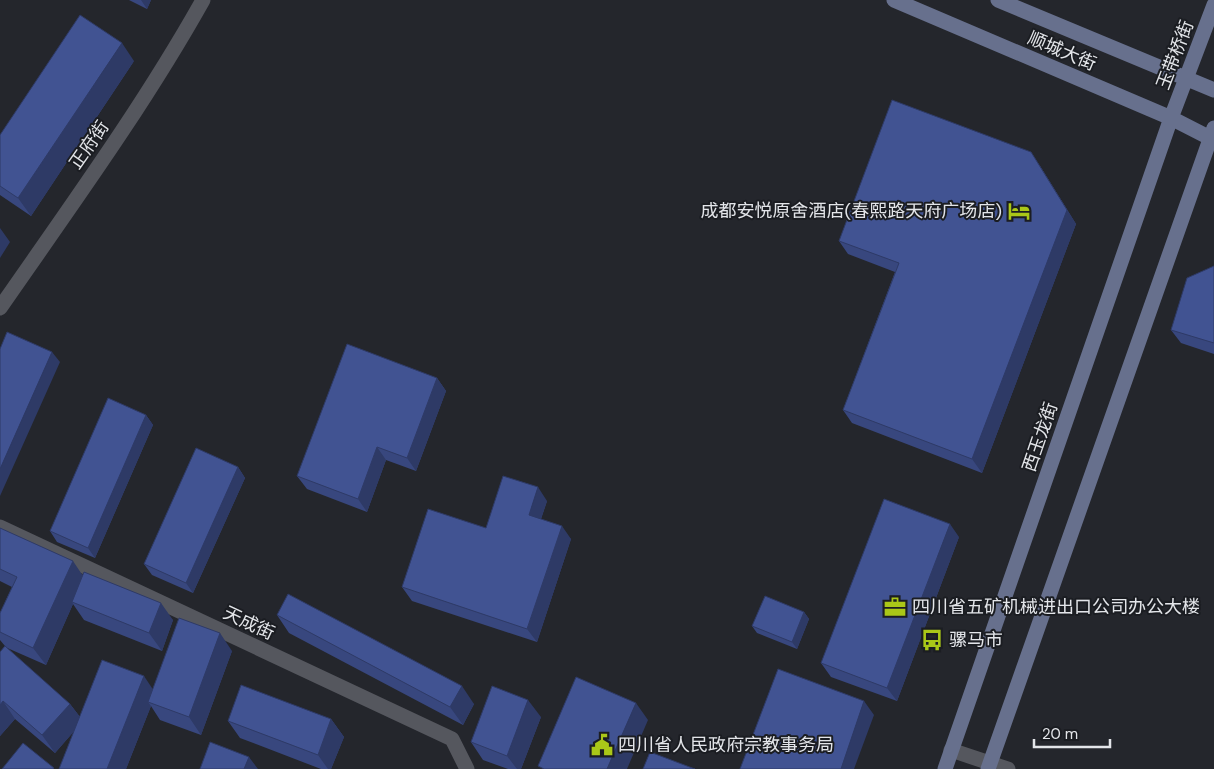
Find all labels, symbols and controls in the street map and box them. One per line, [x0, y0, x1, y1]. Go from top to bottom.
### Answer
street label: 玉带桥街 [1151, 17, 1199, 93]
street label: 顺城大街 [1024, 26, 1100, 76]
street label: 正府街 [64, 116, 114, 174]
hotel icon: 成都安悦原舍酒店(春熙路天府广场店) [1006, 198, 1032, 224]
place label: 成都安悦原舍酒店(春熙路天府广场店) [701, 199, 1002, 223]
street label: 西玉龙街 [1017, 399, 1063, 475]
office icon: 四川省五矿机械进出口公司办公大楼 [882, 594, 908, 620]
place label: 四川省五矿机械进出口公司办公大楼 [912, 595, 1200, 619]
street label: 天成街 [219, 601, 279, 645]
bus stop icon: 骡马市 [919, 627, 945, 653]
place label: 骡马市 [949, 628, 1003, 652]
scale bar [1034, 716, 1110, 748]
text: 20 m [1042, 724, 1078, 744]
public building icon: 四川省人民政府宗教事务局 [589, 732, 615, 758]
place label: 四川省人民政府宗教事务局 [618, 733, 834, 757]

